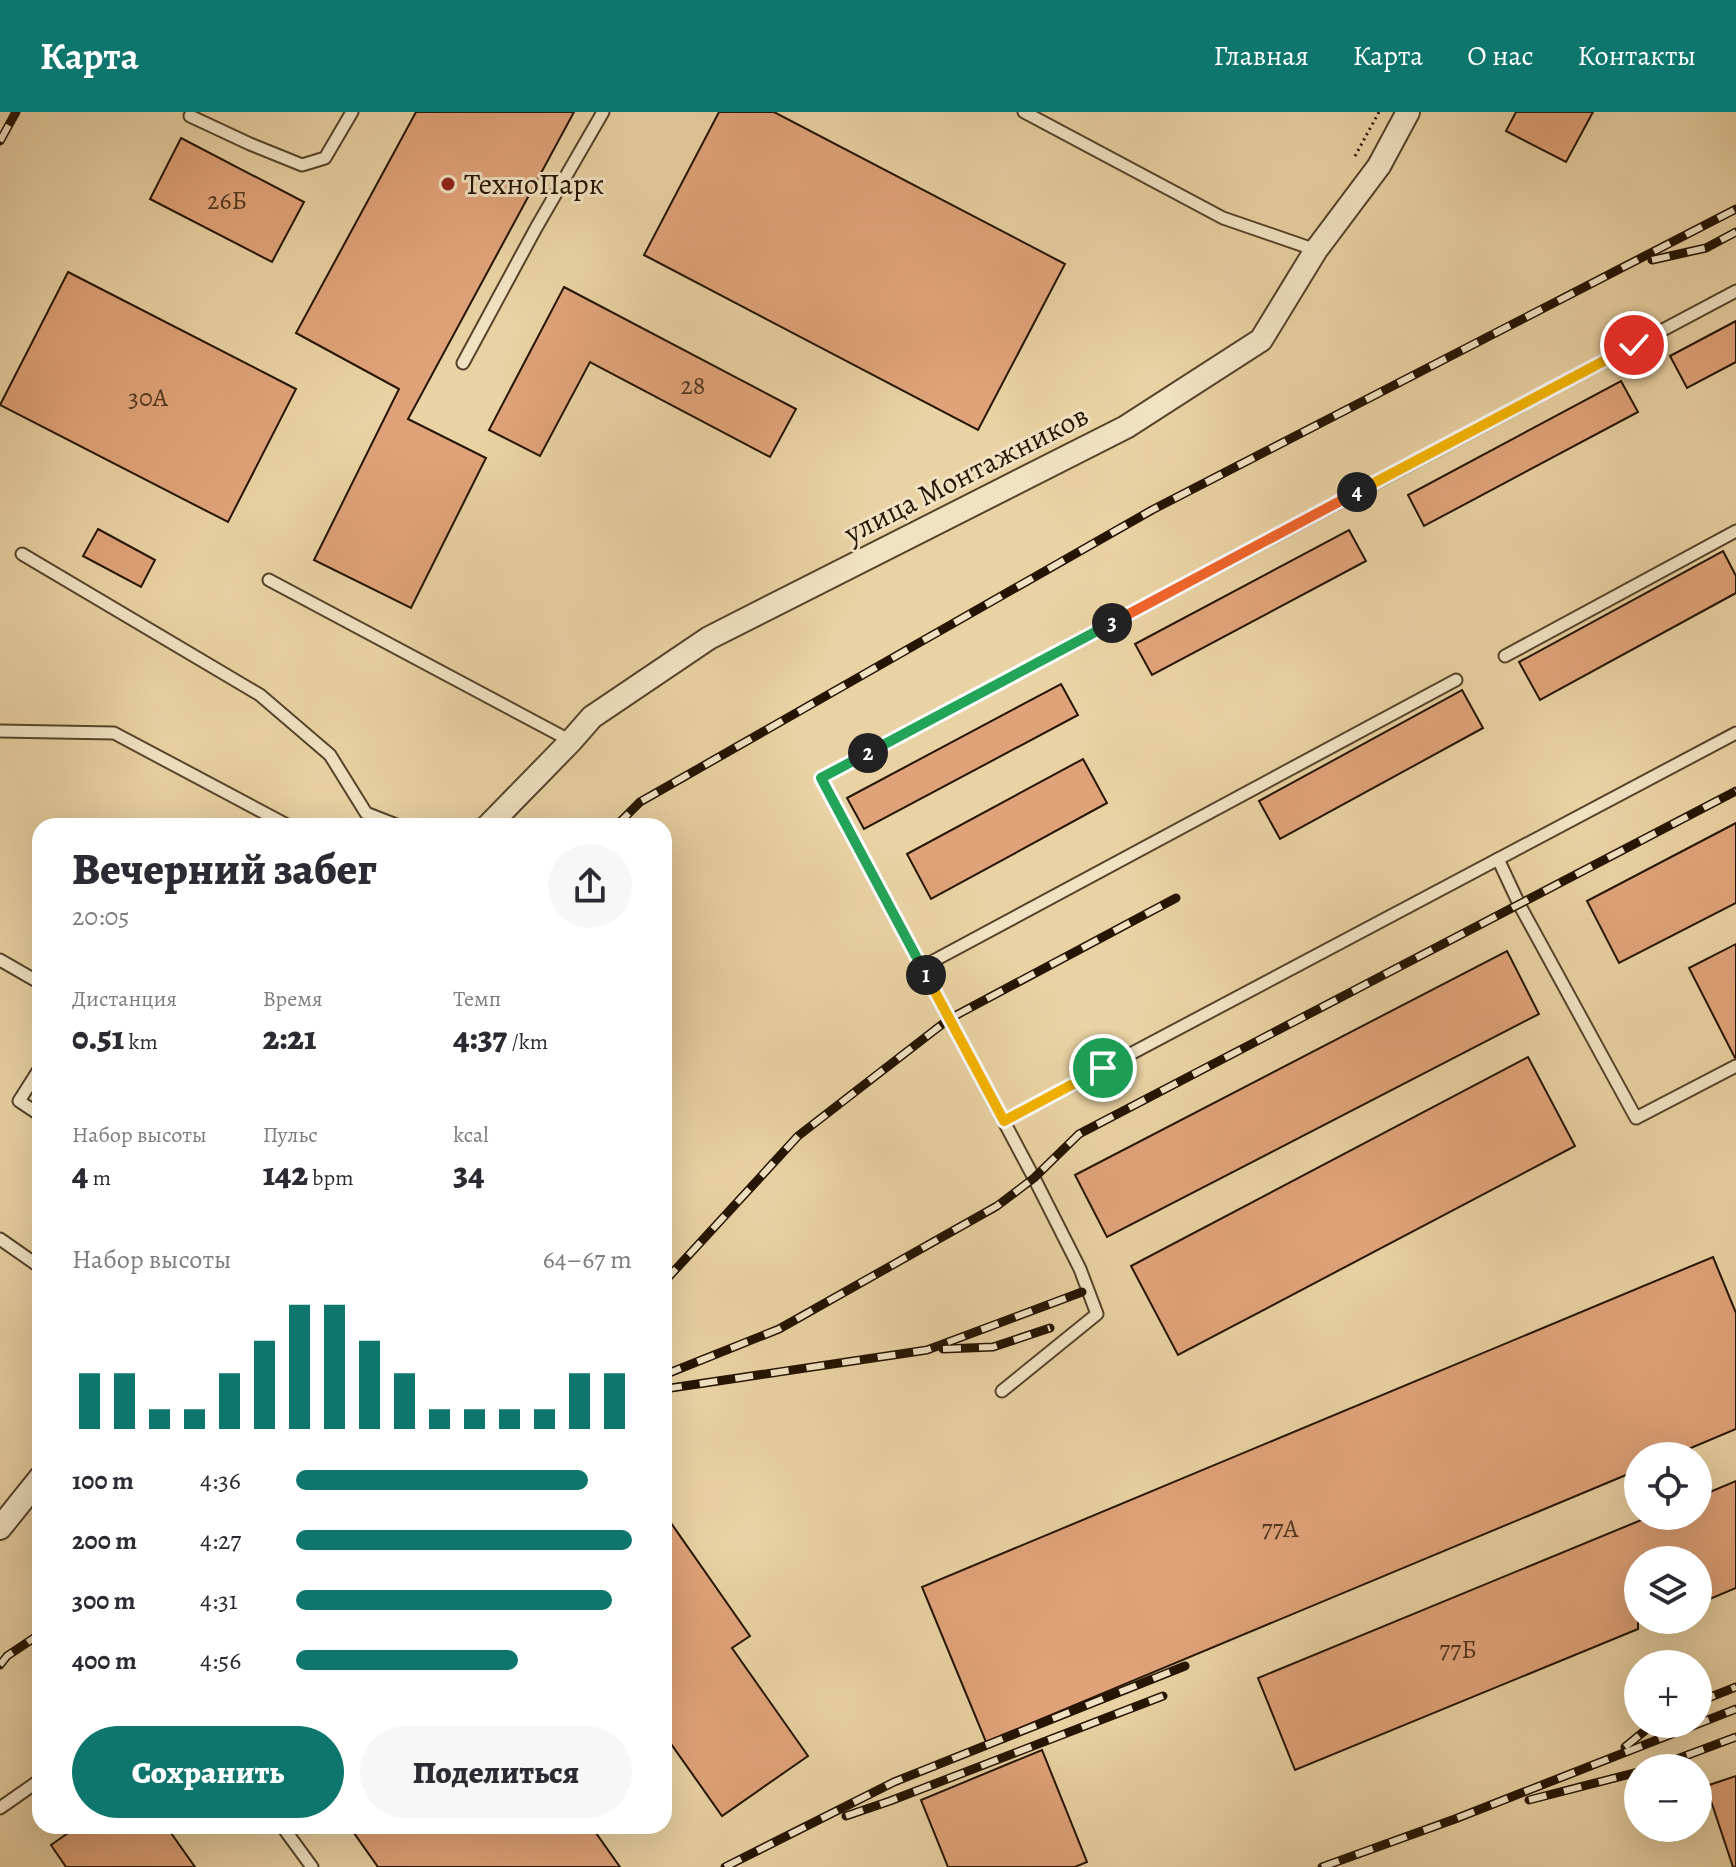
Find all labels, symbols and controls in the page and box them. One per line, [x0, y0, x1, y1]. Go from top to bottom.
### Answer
text: Карта [40, 30, 139, 82]
text: Главная [1213, 37, 1309, 75]
text: Карта [1353, 37, 1423, 75]
text: О нас [1467, 37, 1534, 75]
text: Контакты [1578, 37, 1696, 75]
place label: ТехноПарк [464, 164, 604, 204]
marker: ТехноПарк [439, 175, 457, 193]
house number: 26Б [207, 183, 247, 218]
pin [1600, 311, 1668, 379]
icon: check [1612, 323, 1656, 367]
house number: 28 [681, 368, 705, 403]
house number: 30А [128, 380, 169, 415]
street label: улица Монтажников [836, 395, 1095, 553]
pin: 4 [1337, 472, 1377, 512]
text: 4 [1352, 477, 1362, 507]
pin: 3 [1092, 603, 1132, 643]
text: 3 [1107, 608, 1117, 638]
pin: 2 [848, 733, 888, 773]
text: 2 [863, 738, 873, 768]
text: Вечерний забег [72, 839, 377, 899]
button: share [548, 844, 632, 928]
text: 20:05 [72, 899, 129, 934]
pin: 1 [906, 955, 946, 995]
text: 1 [922, 960, 930, 990]
text: Дистанция [72, 984, 177, 1014]
text: Время [263, 984, 323, 1014]
text: Темп [453, 984, 501, 1014]
text: 0.51 [72, 1014, 124, 1061]
text: 2:21 [263, 1014, 316, 1061]
text: 4:37 [453, 1014, 507, 1061]
text: km [124, 1027, 158, 1057]
text: /km [507, 1027, 548, 1057]
pin [1069, 1034, 1137, 1102]
icon: arrive [1081, 1046, 1125, 1090]
text: Набор высоты [72, 1120, 207, 1150]
text: Пульс [263, 1120, 318, 1150]
text: kcal [453, 1120, 489, 1150]
text: 4 [72, 1150, 88, 1197]
text: 142 [263, 1150, 308, 1197]
text: 34 [453, 1150, 485, 1197]
text: m [88, 1163, 111, 1193]
text: bpm [308, 1163, 353, 1193]
text: Набор высоты [72, 1242, 231, 1277]
text: 64–67 m [543, 1242, 632, 1277]
map controls [1624, 1442, 1712, 1842]
button: locate [1624, 1442, 1712, 1530]
text: 100 m [72, 1463, 134, 1498]
text: 4:36 [200, 1463, 241, 1498]
house number: 77А [1261, 1511, 1299, 1546]
text: 200 m [72, 1523, 137, 1558]
text: 4:27 [200, 1523, 241, 1558]
button: layers [1624, 1546, 1712, 1634]
text: 300 m [72, 1583, 136, 1618]
text: 4:31 [200, 1583, 238, 1618]
house number: 77Б [1439, 1632, 1477, 1667]
text: 400 m [72, 1643, 137, 1678]
text: 4:56 [200, 1643, 241, 1678]
button: + [1624, 1650, 1712, 1738]
button: Сохранить [72, 1726, 344, 1818]
button: Поделиться [360, 1726, 632, 1818]
button: − [1624, 1754, 1712, 1842]

